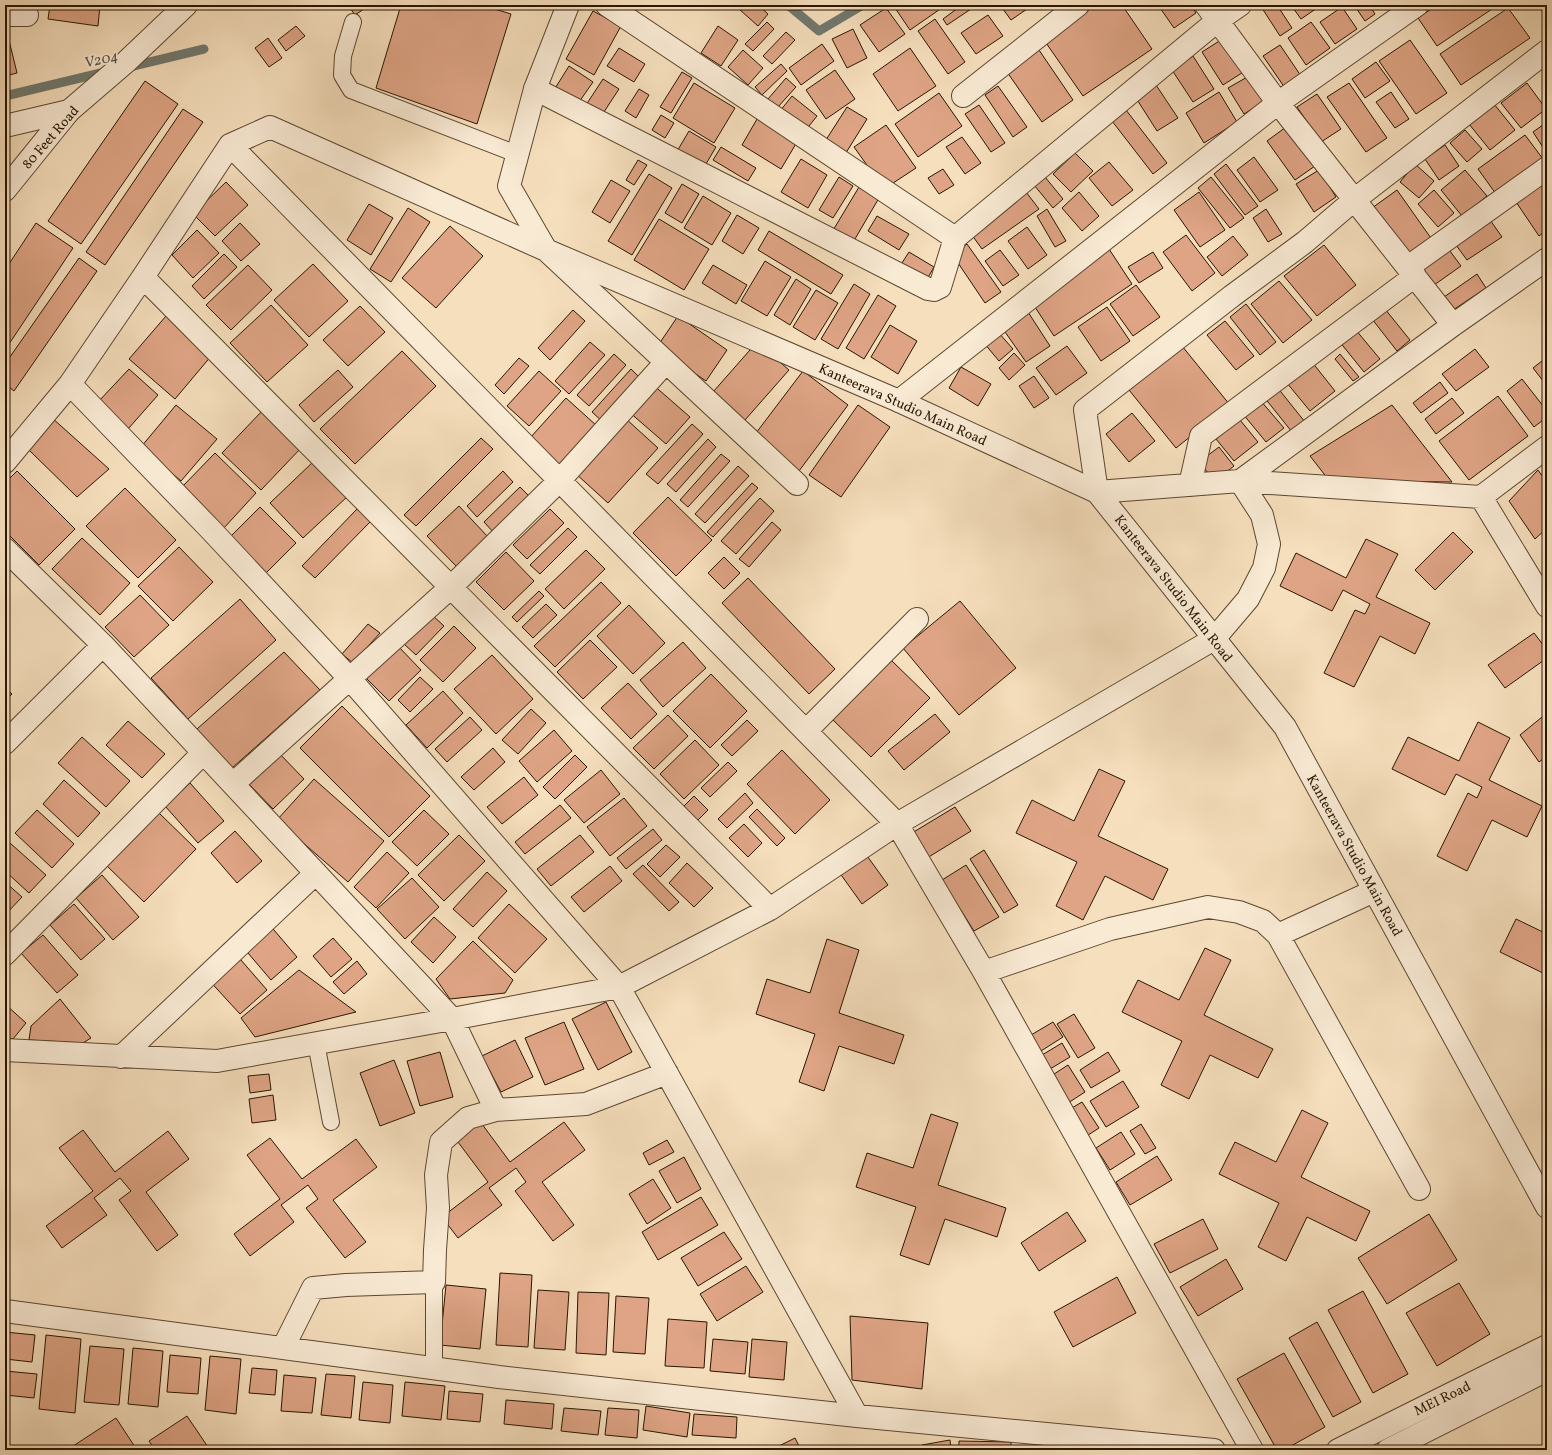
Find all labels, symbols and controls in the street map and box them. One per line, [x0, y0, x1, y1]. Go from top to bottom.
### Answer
water label: V204 [82, 46, 120, 75]
street label: 80 Feet Road [18, 102, 84, 174]
street label: Kanteerava Studio Main Road [815, 360, 990, 451]
street label: Kanteerava Studio Main Road [1109, 511, 1236, 667]
street label: Kanteerava Studio Main Road [1301, 771, 1406, 940]
street label: MEI Road [1411, 1377, 1474, 1421]

